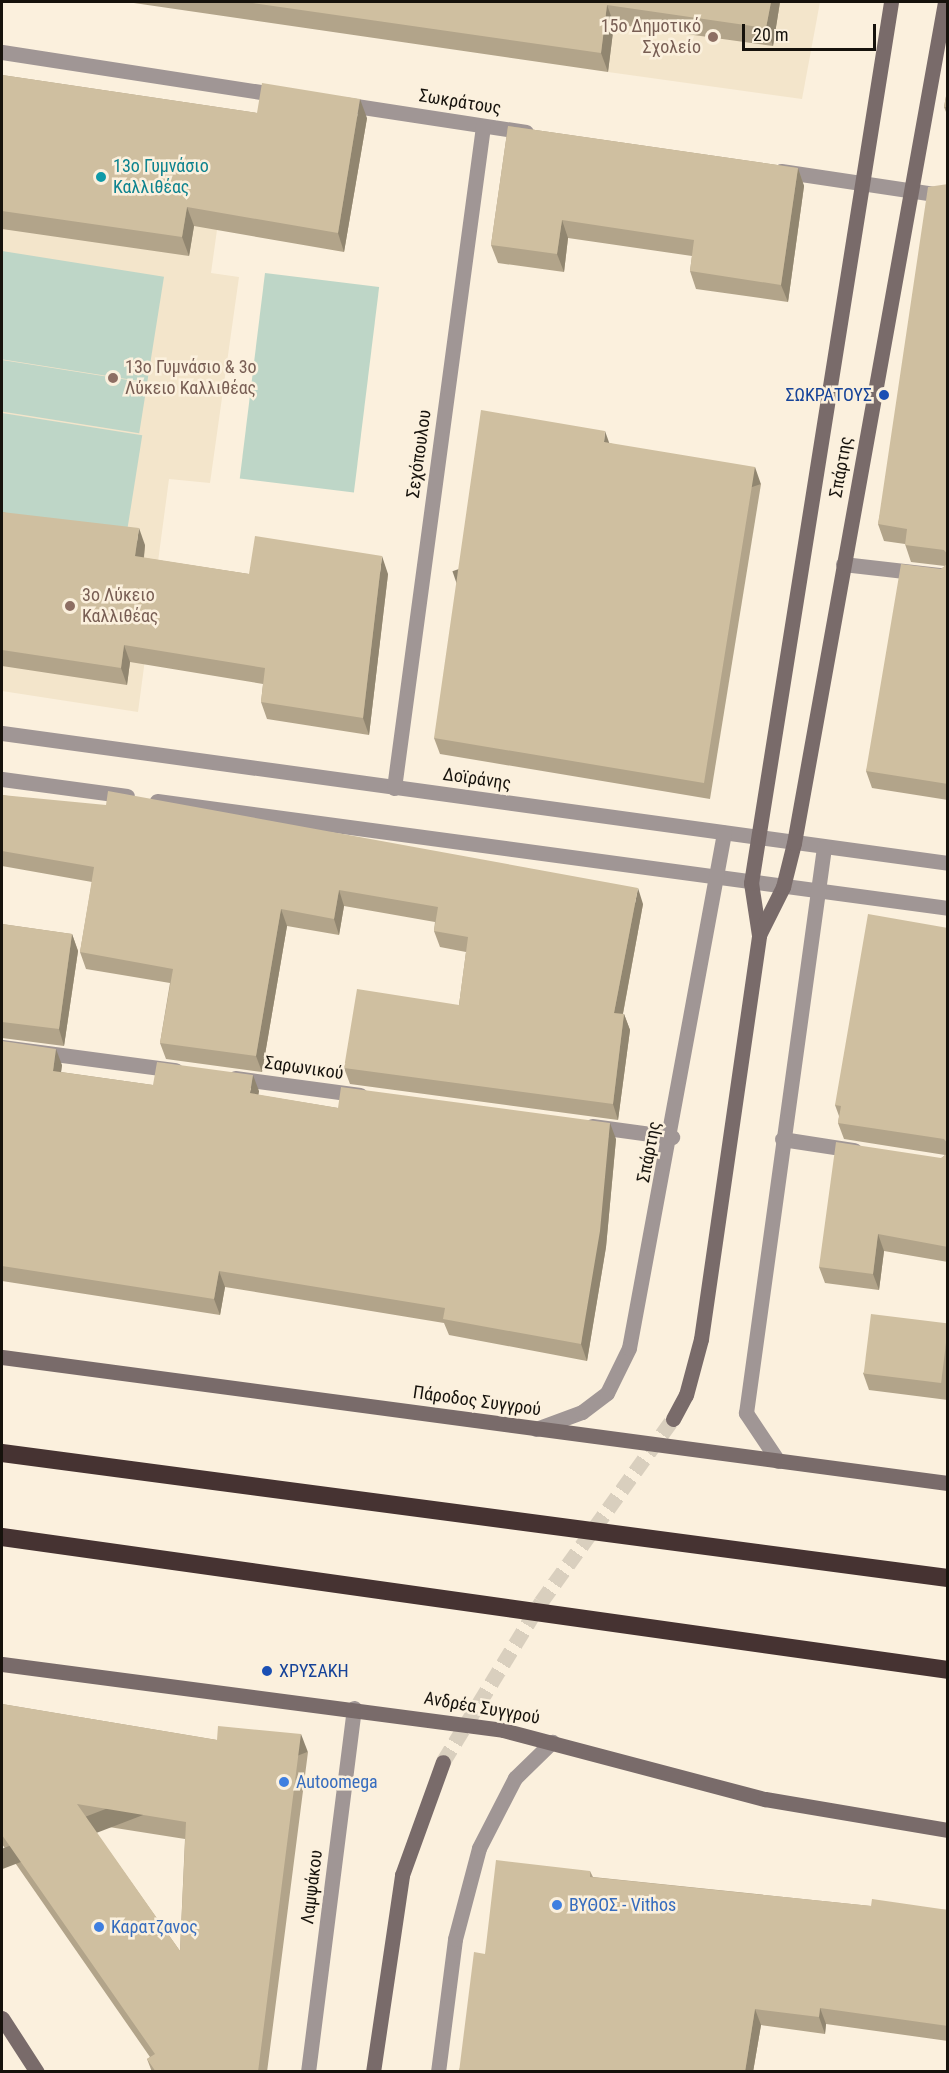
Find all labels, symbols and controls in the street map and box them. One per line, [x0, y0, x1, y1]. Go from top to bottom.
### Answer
scale bar [745, 12, 878, 50]
place label: 15ο Δημοτικό Σχολείο [601, 16, 701, 58]
text: 20 m [753, 24, 788, 45]
marker: 15ο Δημοτικό Σχολείο [706, 30, 720, 44]
street label: Σωκράτους [417, 85, 503, 119]
place label: 13ο Γυμνάσιο Καλλιθέας [113, 156, 209, 198]
marker: 13ο Γυμνάσιο Καλλιθέας [94, 170, 108, 184]
place label: 13ο Γυμνάσιο & 3ο Λύκειο Καλλιθέας [125, 357, 257, 400]
marker: 13ο Γυμνάσιο & 3ο Λύκειο Καλλιθέας [106, 371, 120, 385]
place label: ΣΩΚΡΑΤΟΥΣ [785, 384, 872, 406]
marker: ΣΩΚΡΑΤΟΥΣ [877, 388, 891, 402]
street label: Σεχόπουλου [402, 408, 436, 500]
street label: Σπάρτης [825, 435, 857, 499]
place label: 3ο Λύκειο Καλλιθέας [82, 585, 158, 628]
marker: 3ο Λύκειο Καλλιθέας [63, 599, 77, 613]
street label: Δοϊράνης [442, 764, 512, 794]
street label: Σαρωνικού [263, 1052, 345, 1084]
street label: Σπάρτης [632, 1120, 666, 1184]
street label: Πάροδος Συγγρού [412, 1381, 542, 1421]
place label: ΧΡΥΣΑΚΗ [279, 1660, 349, 1682]
marker: ΧΡΥΣΑΚΗ [260, 1664, 274, 1678]
street label: Ανδρέα Συγγρού [422, 1687, 542, 1729]
place label: Autoomega [296, 1771, 378, 1793]
marker: Autoomega [277, 1775, 291, 1789]
street label: Λαμψάκου [297, 1849, 327, 1925]
place label: ΒΥΘΟΣ - Vithos [569, 1894, 676, 1916]
marker: ΒΥΘΟΣ - Vithos [550, 1898, 564, 1912]
place label: Καρατζανος [111, 1916, 198, 1938]
marker: Καρατζανος [92, 1920, 106, 1934]

